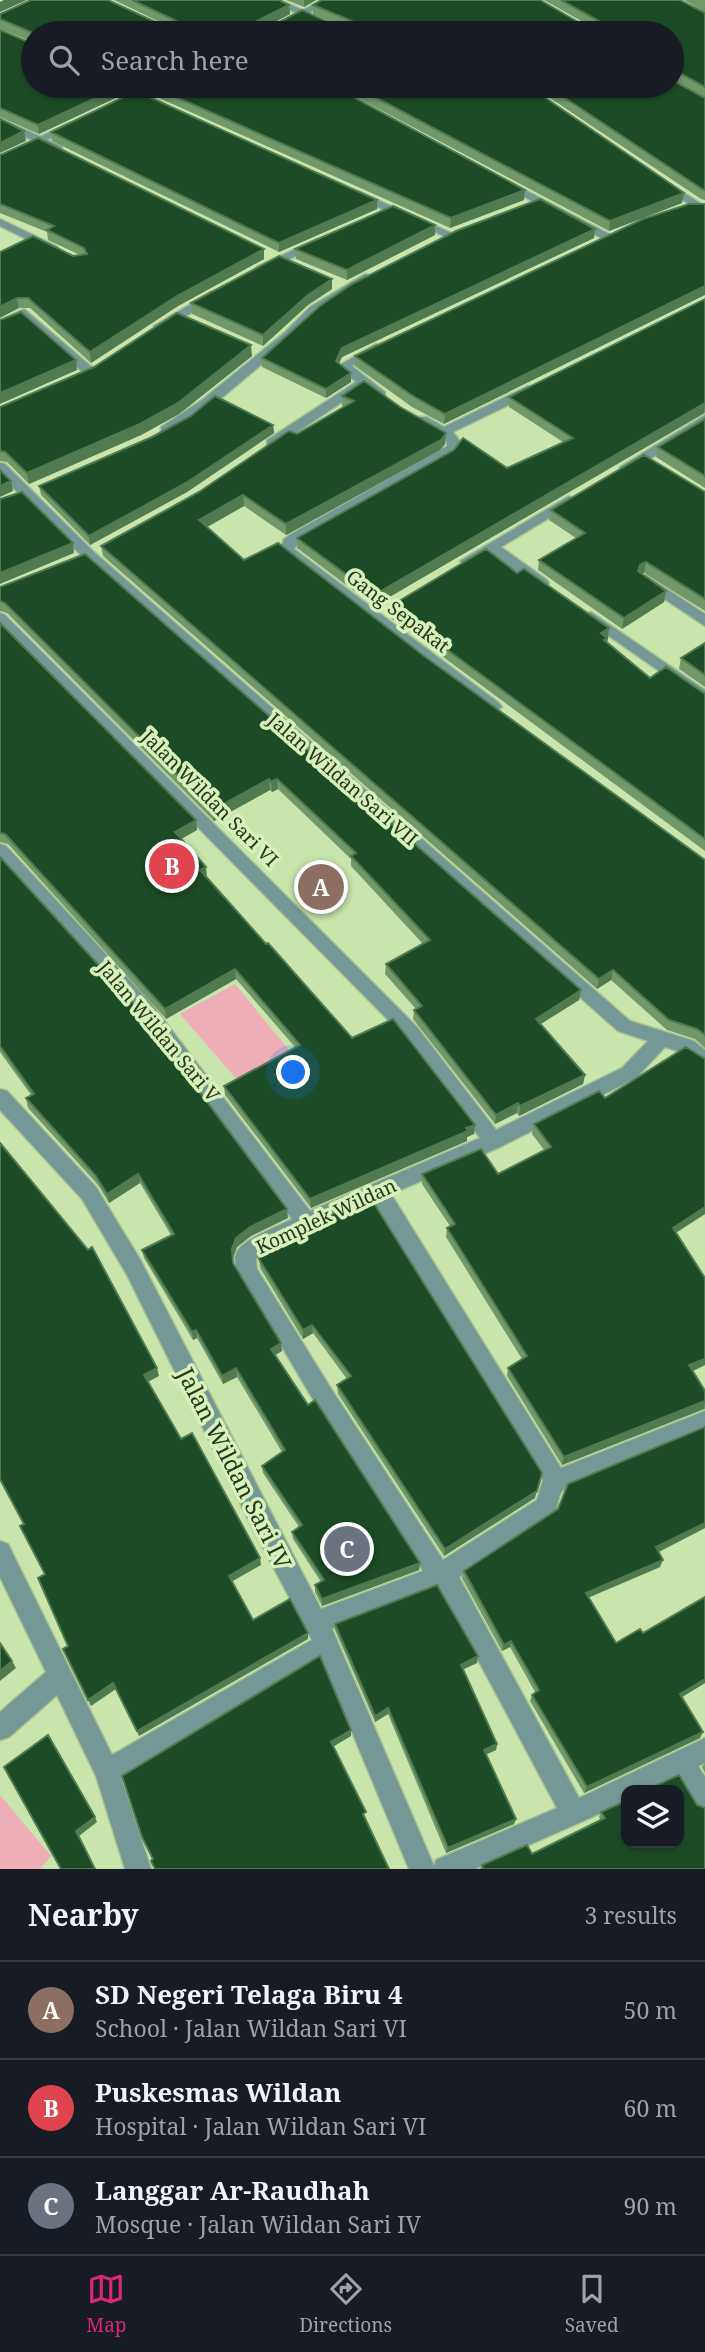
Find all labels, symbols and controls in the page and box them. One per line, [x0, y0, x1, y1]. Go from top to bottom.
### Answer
search box [21, 21, 684, 98]
icon: search [45, 41, 83, 79]
text: Search here [101, 42, 249, 78]
street label: Gang Sepakat [341, 564, 455, 659]
street label: Jalan Wildan Sari VII [262, 706, 423, 851]
street label: Jalan Wildan Sari VI [135, 723, 284, 872]
pin: B [149, 840, 195, 892]
pin: A [298, 861, 344, 913]
street label: Jalan Wildan Sari V [92, 954, 226, 1107]
your location [276, 1055, 310, 1089]
street label: Komplek Wildan [252, 1172, 400, 1260]
street label: Jalan Wildan Sari IV [170, 1361, 300, 1575]
pin: C [324, 1523, 370, 1575]
map controls [621, 1785, 684, 1848]
button: layers [621, 1785, 684, 1848]
text: Nearby [28, 1894, 139, 1935]
text: 3 results [584, 1899, 677, 1931]
text: SD Negeri Telaga Biru 4 [95, 1976, 403, 2012]
text: A [42, 1994, 60, 2026]
text: 50 m [624, 1994, 677, 2026]
text: School · Jalan Wildan Sari VI [95, 2012, 407, 2044]
text: Puskesmas Wildan [95, 2074, 341, 2110]
text: B [43, 2092, 59, 2124]
text: 60 m [624, 2092, 677, 2124]
text: Hospital · Jalan Wildan Sari VI [95, 2110, 426, 2142]
text: Langgar Ar-Raudhah [95, 2172, 370, 2208]
text: C [43, 2190, 59, 2222]
text: 90 m [624, 2190, 677, 2222]
text: Mosque · Jalan Wildan Sari IV [95, 2208, 421, 2240]
tab: Map [86, 2270, 127, 2338]
tab: Directions [299, 2270, 392, 2338]
tab: Saved [565, 2270, 619, 2338]

